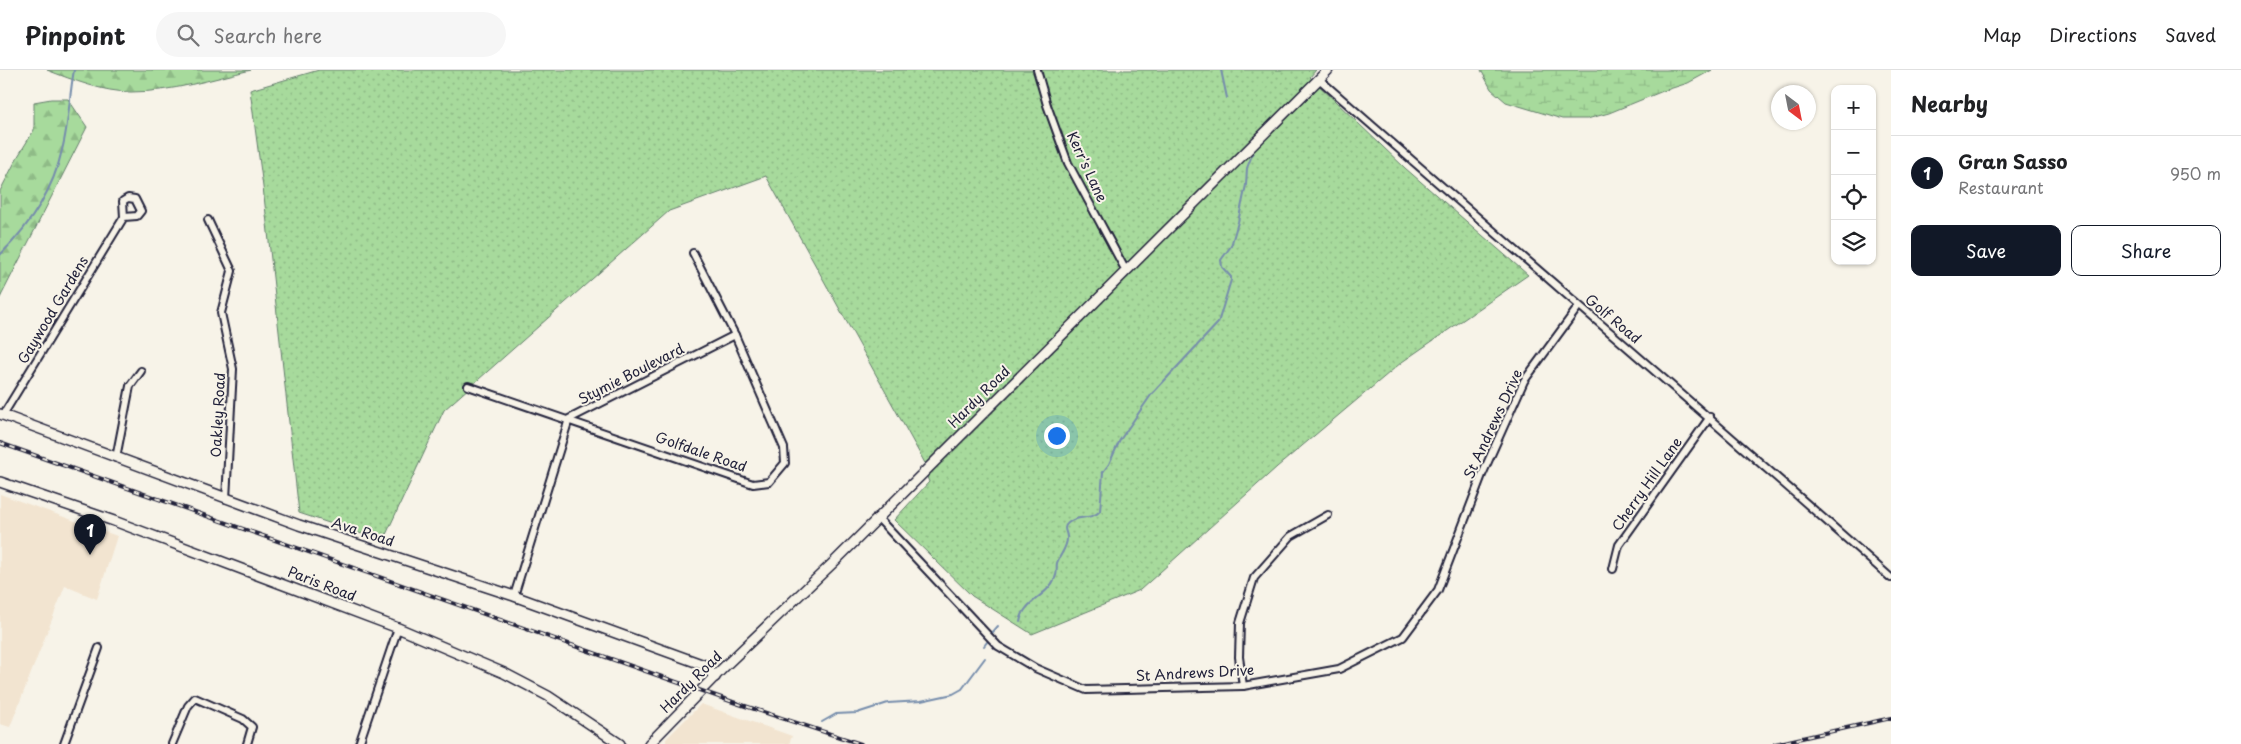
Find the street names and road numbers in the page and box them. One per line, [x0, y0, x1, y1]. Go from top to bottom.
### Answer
street label: Kerr's Lane [1062, 128, 1113, 206]
street label: Gaywood Gardens [12, 252, 93, 368]
street label: Golf Road [1581, 289, 1646, 348]
street label: Stymie Boulevard [574, 338, 688, 409]
street label: Hardy Road [943, 361, 1014, 432]
street label: St Andrews Drive [1458, 366, 1527, 482]
street label: Oakley Road [205, 372, 230, 458]
street label: Golfdale Road [653, 426, 750, 477]
street label: Cherry Hill Lane [1606, 432, 1687, 535]
street label: Ava Road [329, 512, 397, 552]
street label: Paris Road [285, 561, 359, 606]
street label: Hardy Road [655, 646, 726, 717]
street label: St Andrews Drive [1135, 659, 1255, 686]

